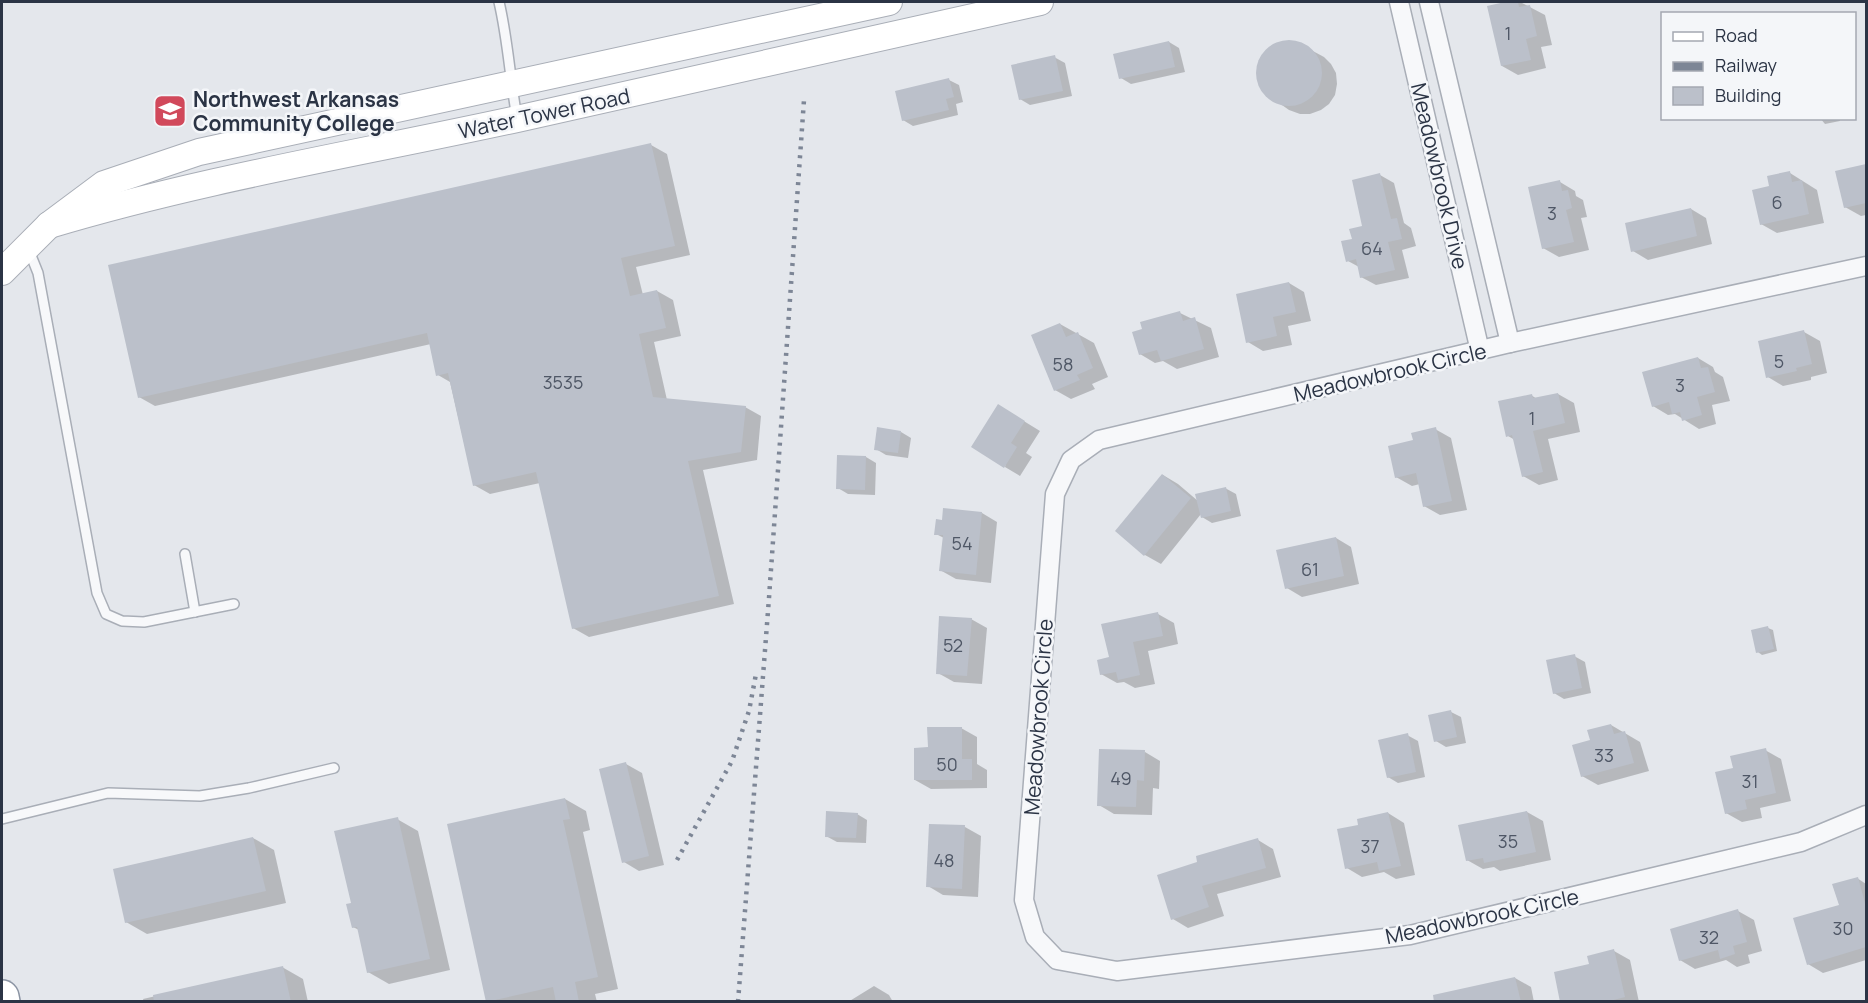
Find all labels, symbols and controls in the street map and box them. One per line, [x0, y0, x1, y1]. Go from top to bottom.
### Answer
legend [1661, 12, 1856, 120]
house number: 1 [1504, 21, 1512, 45]
text: Road [1715, 23, 1758, 47]
text: Railway [1715, 53, 1777, 77]
street label: Meadowbrook Drive [1405, 80, 1475, 272]
street label: Water Tower Road [456, 81, 632, 145]
text: Building [1715, 83, 1781, 107]
place label: Northwest Arkansas Community College [193, 85, 399, 137]
school or university icon: Northwest Arkansas Community College [152, 93, 188, 129]
house number: 6 [1771, 190, 1783, 214]
house number: 3 [1547, 201, 1557, 225]
house number: 64 [1361, 236, 1383, 260]
street label: Meadowbrook Circle [1291, 336, 1489, 408]
house number: 5 [1774, 349, 1784, 373]
house number: 58 [1053, 352, 1073, 376]
house number: 3535 [543, 370, 583, 394]
house number: 3 [1675, 373, 1685, 397]
house number: 1 [1528, 406, 1536, 430]
house number: 54 [951, 531, 973, 555]
house number: 61 [1301, 557, 1319, 581]
street label: Meadowbrook Circle [1017, 618, 1059, 816]
house number: 52 [943, 633, 963, 657]
house number: 33 [1594, 743, 1614, 767]
house number: 50 [936, 752, 958, 776]
house number: 49 [1110, 766, 1132, 790]
house number: 31 [1742, 769, 1758, 793]
house number: 35 [1498, 829, 1518, 853]
house number: 37 [1361, 834, 1380, 858]
house number: 48 [933, 848, 955, 872]
street label: Meadowbrook Circle [1383, 882, 1581, 950]
house number: 30 [1833, 916, 1853, 940]
house number: 32 [1699, 925, 1719, 949]

